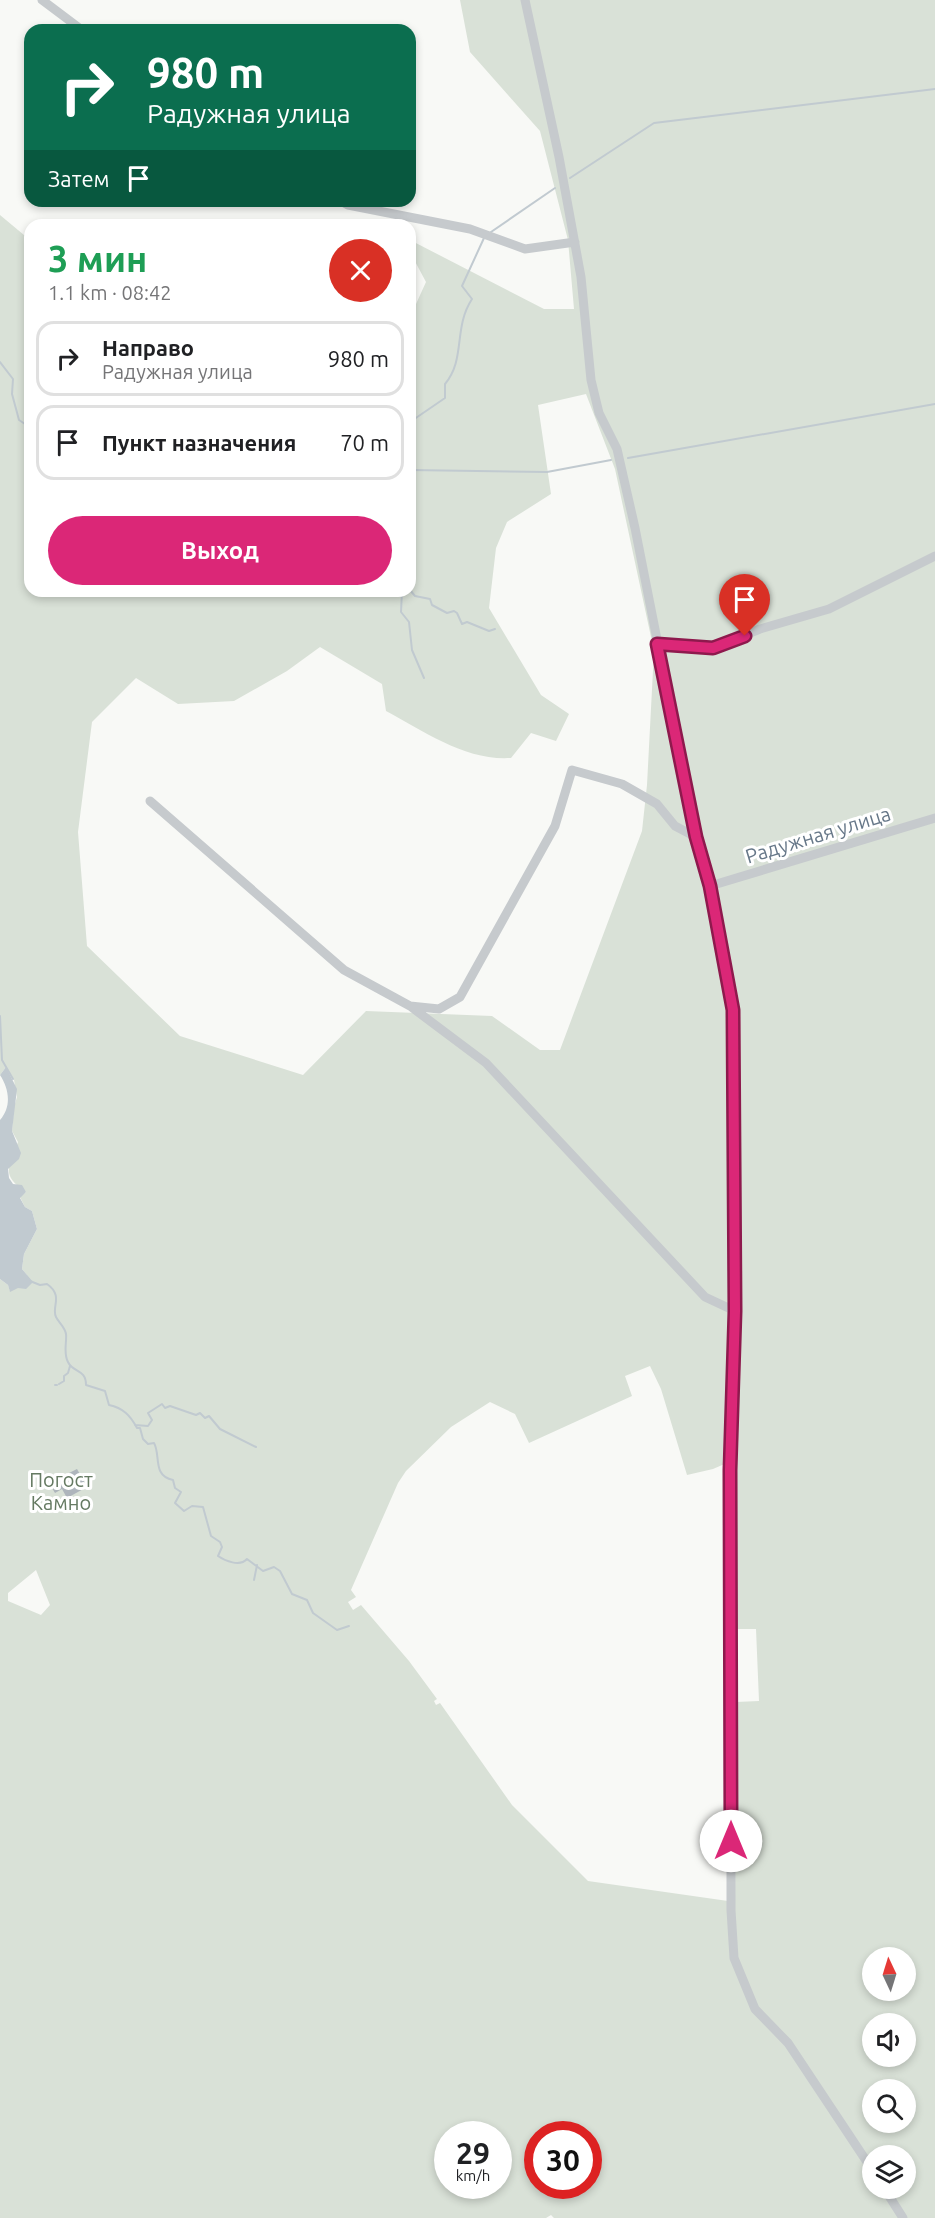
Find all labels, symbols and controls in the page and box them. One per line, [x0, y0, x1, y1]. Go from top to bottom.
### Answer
icon: right [48, 48, 126, 126]
text: 980 m [147, 49, 264, 96]
text: Радужная улица [147, 98, 351, 128]
icon: arrive [122, 162, 155, 195]
text: Затем [48, 166, 110, 191]
text: 3 мин [48, 238, 147, 279]
button: close [329, 239, 392, 302]
text: 1.1 km · 08:42 [48, 281, 172, 304]
text: Направо [102, 335, 194, 360]
icon: right [51, 342, 84, 375]
text: 980 m [328, 346, 389, 371]
text: Радужная улица [102, 360, 253, 383]
icon: arrive [51, 426, 84, 459]
text: Пункт назначения [102, 430, 296, 455]
text: 70 m [340, 430, 389, 455]
button: Выход [48, 516, 392, 585]
pin [719, 574, 770, 636]
icon: arrive [728, 583, 761, 616]
street label: Радужная улица [742, 801, 893, 868]
park label: Погост Камно [29, 1468, 93, 1514]
position arrow [699, 1809, 763, 1873]
north arrow [862, 1947, 916, 2001]
map controls [862, 1947, 916, 2199]
button: sound [862, 2013, 916, 2067]
button: search [862, 2079, 916, 2133]
speed limit sign: 30 [524, 2121, 602, 2199]
text: 29 [456, 2136, 490, 2170]
button: layers [862, 2145, 916, 2199]
text: km/h [456, 2167, 490, 2184]

